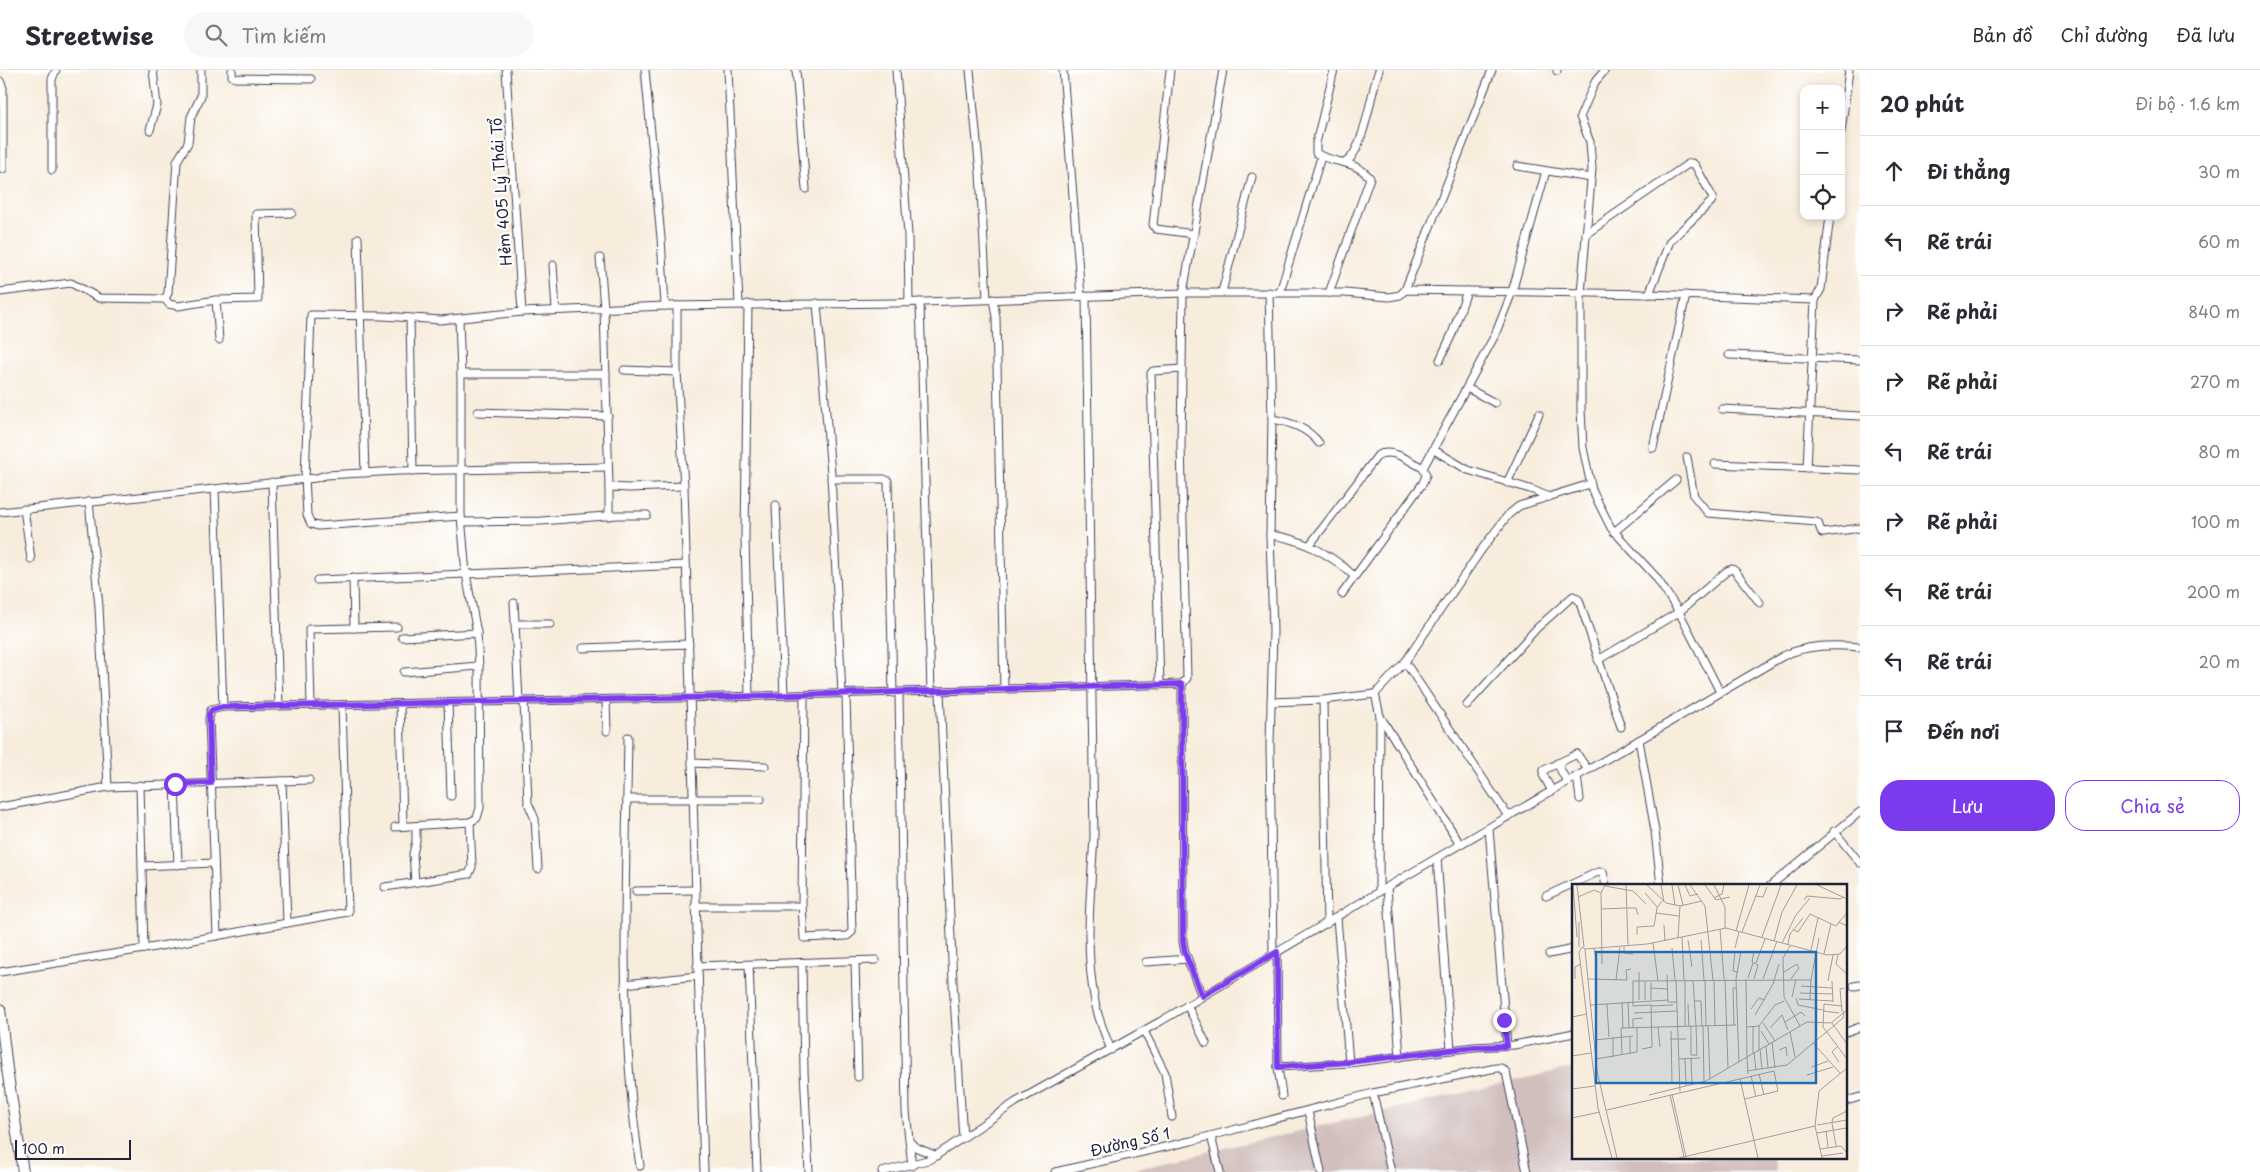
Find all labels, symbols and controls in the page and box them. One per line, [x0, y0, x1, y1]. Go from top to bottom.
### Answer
search box [184, 12, 534, 57]
text: Streetwise [25, 17, 154, 53]
icon: search [202, 21, 230, 49]
text: Tìm kiếm [242, 21, 327, 49]
text: Bản đồ [1972, 21, 2033, 48]
text: Chỉ đường [2061, 21, 2148, 48]
text: Đã lưu [2176, 21, 2235, 48]
map controls [1800, 85, 1845, 220]
button: + [1800, 85, 1845, 130]
text: 20 phút [1880, 87, 1964, 119]
text: Đi bộ · 1.6 km [2135, 91, 2240, 115]
street label: Hẻm 405 Lý Thái Tổ [483, 116, 517, 267]
button: − [1800, 130, 1845, 175]
icon: ahead [1880, 157, 1908, 185]
text: Đi thẳng [1927, 157, 2010, 185]
text: 30 m [2198, 159, 2240, 183]
button: locate [1800, 175, 1845, 220]
icon: left [1880, 227, 1908, 255]
text: Rẽ trái [1927, 227, 1992, 255]
text: 60 m [2198, 229, 2240, 253]
icon: right [1880, 297, 1908, 325]
text: Rẽ phải [1927, 297, 1998, 325]
text: 840 m [2188, 299, 2240, 323]
icon: right [1880, 367, 1908, 395]
text: Rẽ phải [1927, 367, 1998, 395]
text: 270 m [2190, 369, 2240, 393]
icon: left [1880, 437, 1908, 465]
text: Rẽ trái [1927, 437, 1992, 465]
text: 80 m [2198, 439, 2240, 463]
icon: right [1880, 507, 1908, 535]
text: Rẽ phải [1927, 507, 1998, 535]
text: 100 m [2191, 509, 2240, 533]
icon: left [1880, 577, 1908, 605]
text: Rẽ trái [1927, 577, 1992, 605]
text: 200 m [2187, 579, 2240, 603]
icon: left [1880, 647, 1908, 675]
text: Rẽ trái [1927, 647, 1992, 675]
text: 20 m [2199, 649, 2240, 673]
icon: arrive [1880, 717, 1908, 745]
text: Đến nơi [1927, 717, 2000, 745]
route start [164, 773, 187, 796]
button: Lưu [1880, 780, 2055, 831]
button: Chia sẻ [2065, 780, 2240, 831]
inset map [1572, 884, 1848, 1160]
route end [1493, 1009, 1516, 1032]
street label: Đường Số 1 [1088, 1121, 1172, 1161]
scale bar [15, 1137, 131, 1160]
text: 100 m [22, 1138, 65, 1159]

